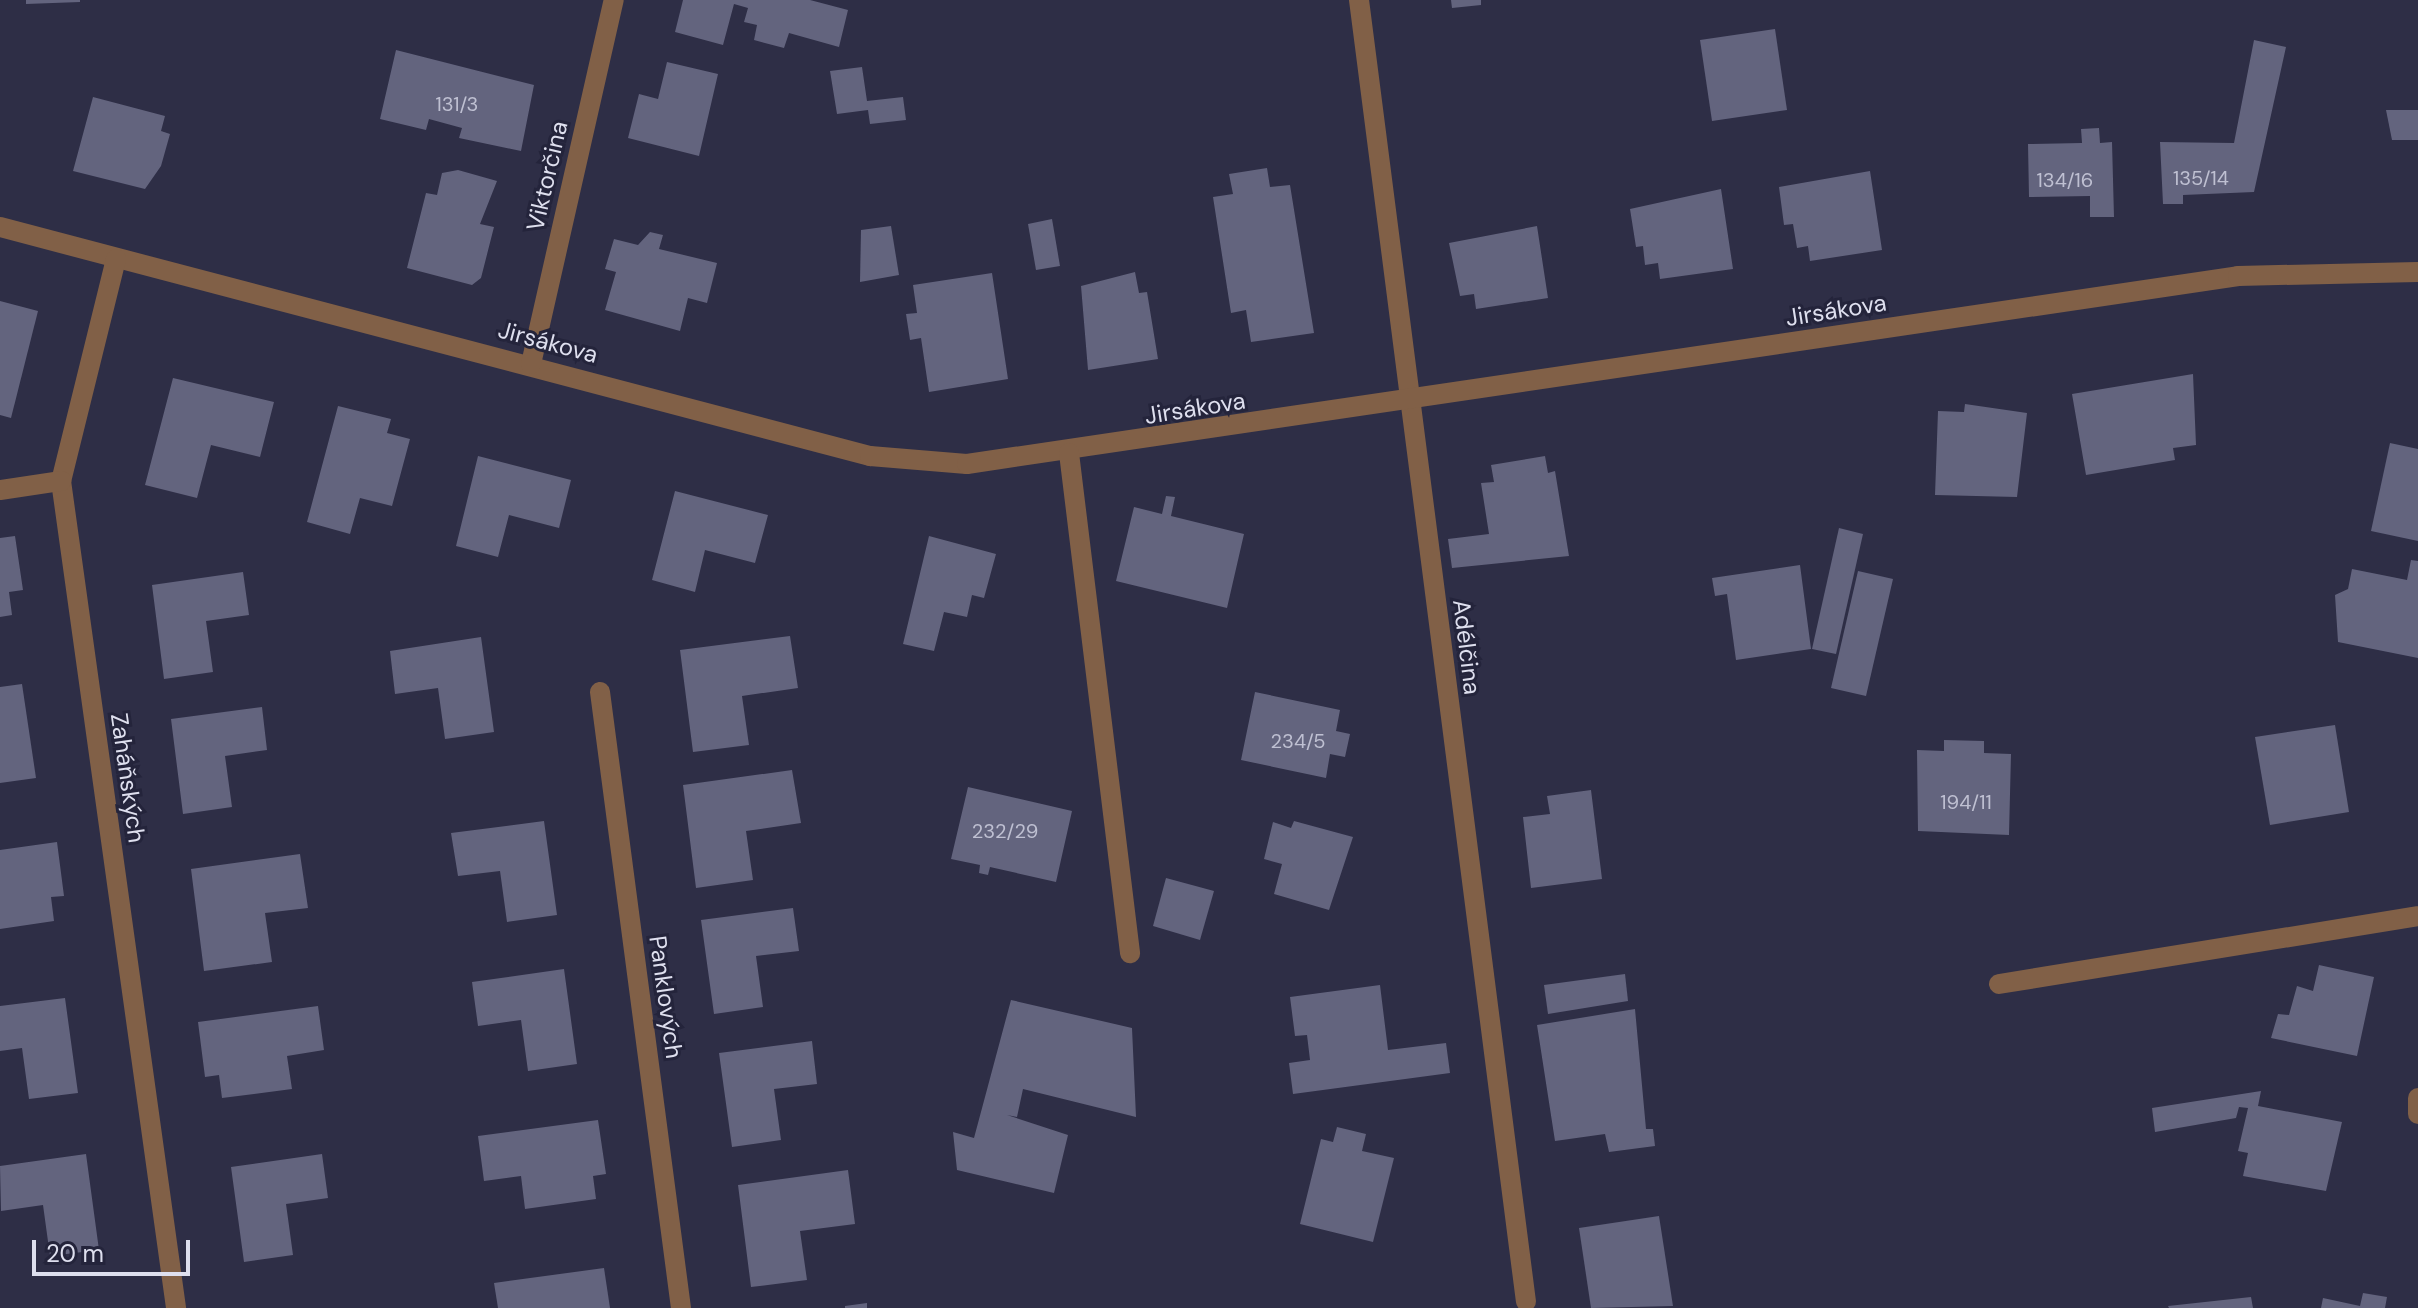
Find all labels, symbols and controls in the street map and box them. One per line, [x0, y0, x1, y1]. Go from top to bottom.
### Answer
house number: 131/3 [436, 92, 478, 116]
street label: Viktorčina [520, 118, 574, 234]
house number: 135/14 [2173, 166, 2229, 190]
house number: 134/16 [2037, 168, 2093, 192]
street label: Jirsákova [1784, 288, 1888, 332]
street label: Jirsákova [495, 315, 601, 369]
street label: Jirsákova [1143, 386, 1247, 430]
street label: Adélčina [1447, 598, 1487, 696]
street label: Zaháňských [105, 711, 151, 845]
house number: 234/5 [1271, 729, 1325, 753]
house number: 194/11 [1940, 790, 1992, 814]
house number: 232/29 [972, 819, 1038, 843]
street label: Panklových [643, 934, 689, 1060]
scale bar [36, 1224, 194, 1274]
text: 20 m [46, 1238, 104, 1269]

